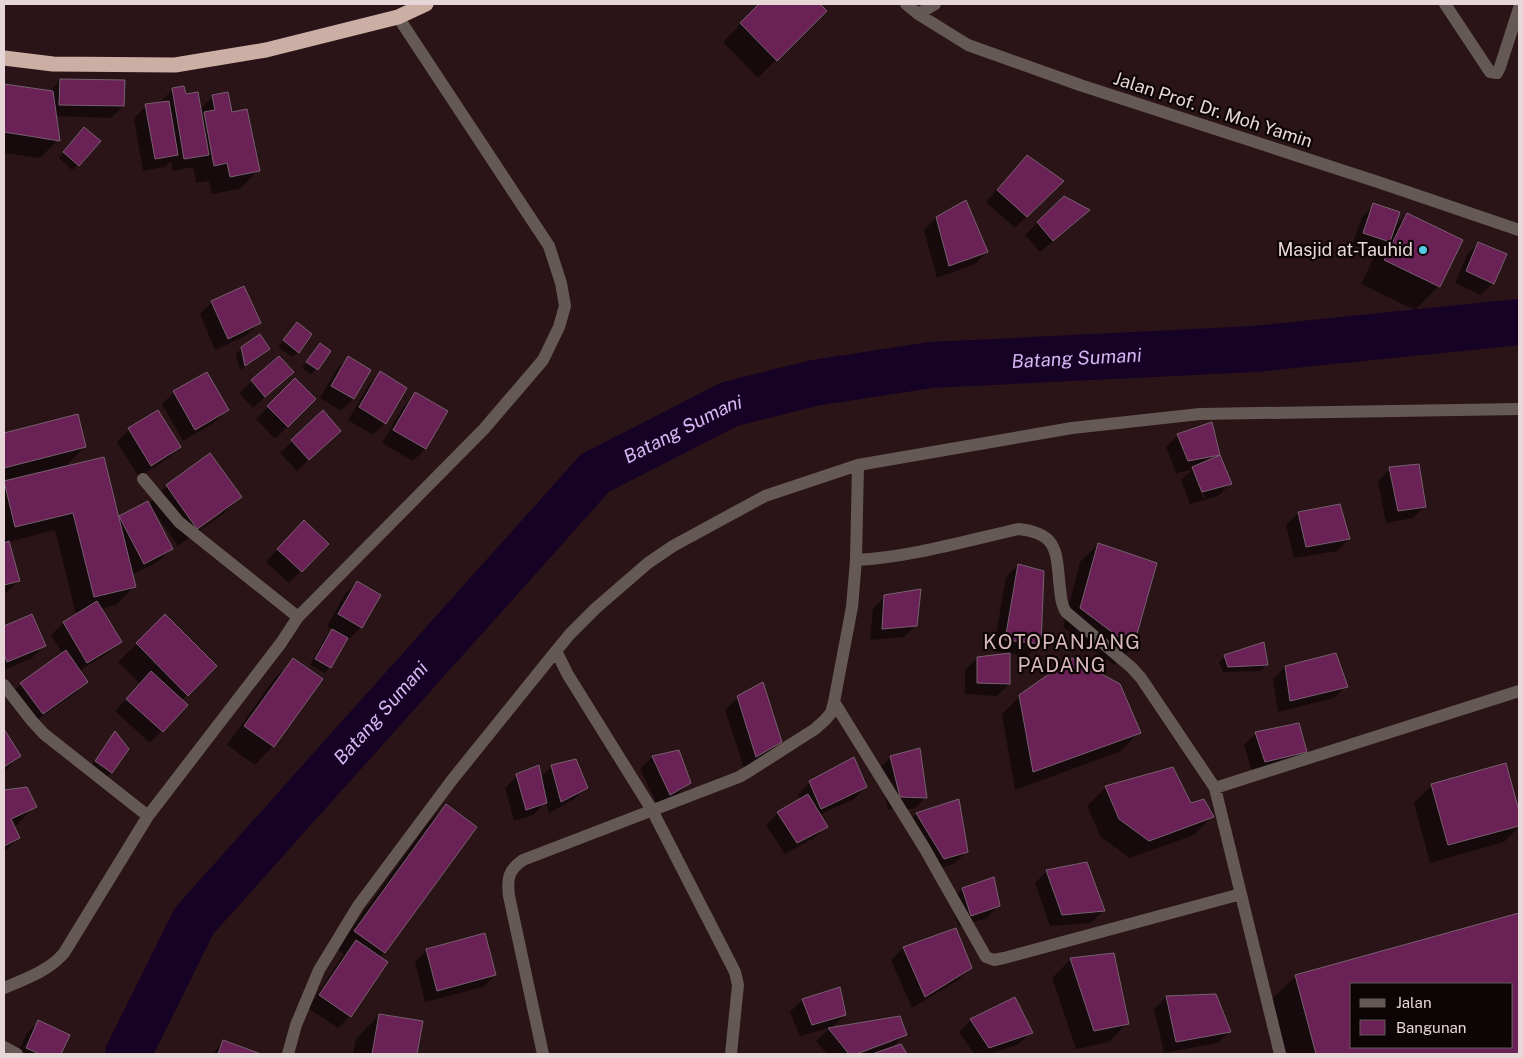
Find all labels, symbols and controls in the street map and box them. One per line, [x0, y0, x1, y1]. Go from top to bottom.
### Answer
street label: Jalan Prof. Dr. Moh Yamin [1111, 67, 1315, 152]
place label: Masjid at-Tauhid [1277, 239, 1413, 260]
marker: Masjid at-Tauhid [1417, 244, 1429, 256]
water label: Batang Sumani [1011, 344, 1142, 372]
water label: Batang Sumani [620, 390, 744, 468]
district label: KOTOPANJANG PADANG [983, 630, 1141, 677]
water label: Batang Sumani [329, 657, 432, 769]
legend [1350, 983, 1513, 1048]
text: Jalan [1396, 994, 1432, 1011]
text: Bangunan [1396, 1019, 1467, 1036]

